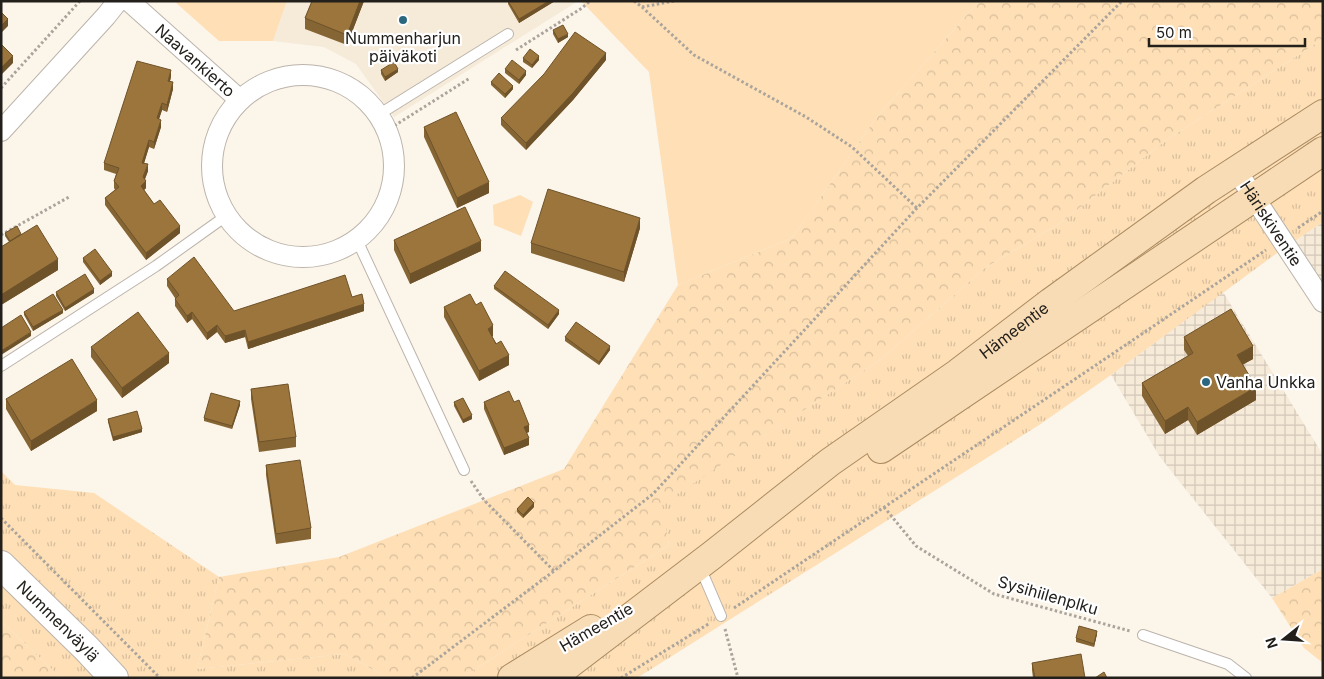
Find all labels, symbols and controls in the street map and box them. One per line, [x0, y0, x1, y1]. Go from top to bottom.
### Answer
marker: Nummenharjun päiväkoti [397, 14, 409, 26]
scale bar [1149, 15, 1305, 47]
street label: Naavankierto [151, 19, 239, 101]
text: 50 m [1156, 23, 1192, 42]
place label: Nummenharjun päiväkoti [345, 28, 461, 66]
street label: Häriskiventie [1236, 177, 1307, 270]
street label: Hämeentie [975, 298, 1052, 363]
place label: Vanha Unkka [1216, 372, 1316, 392]
marker: Vanha Unkka [1200, 376, 1212, 388]
street label: Sysihiilenplku [996, 571, 1100, 619]
street label: Nummenväylä [13, 576, 104, 666]
street label: Hämeentie [556, 598, 636, 656]
north arrow [1259, 614, 1309, 664]
text: N [1261, 635, 1281, 651]

